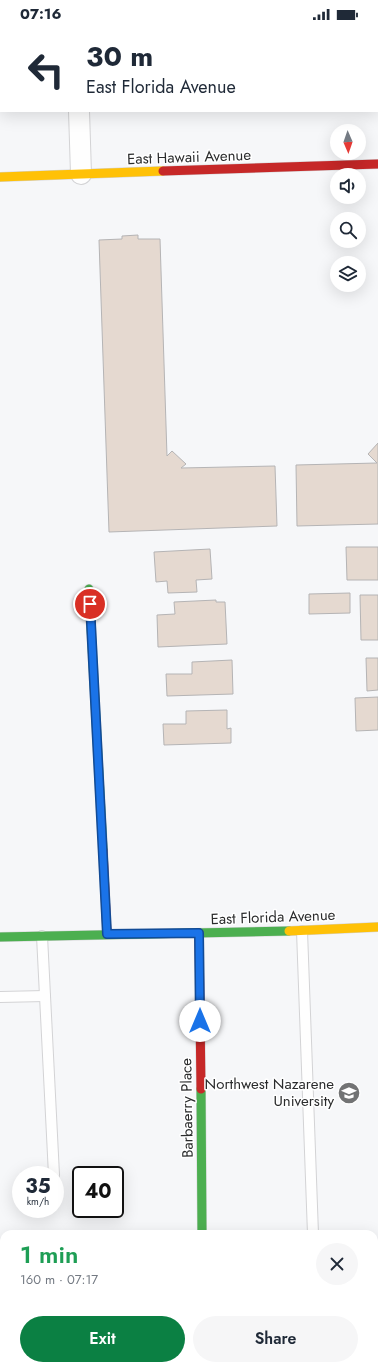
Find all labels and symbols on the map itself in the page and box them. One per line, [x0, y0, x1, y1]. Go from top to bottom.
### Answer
north arrow [330, 124, 366, 160]
street label: East Hawaii Avenue [127, 144, 252, 170]
pin [73, 587, 107, 621]
street label: East Florida Avenue [210, 904, 336, 930]
position arrow [179, 1000, 221, 1042]
street label: Barbaerry Place [175, 1058, 199, 1158]
place label: Northwest Nazarene University [205, 1073, 334, 1112]
school or university icon: Northwest Nazarene University [336, 1080, 362, 1106]
speed limit sign: 40 [72, 1166, 124, 1218]

